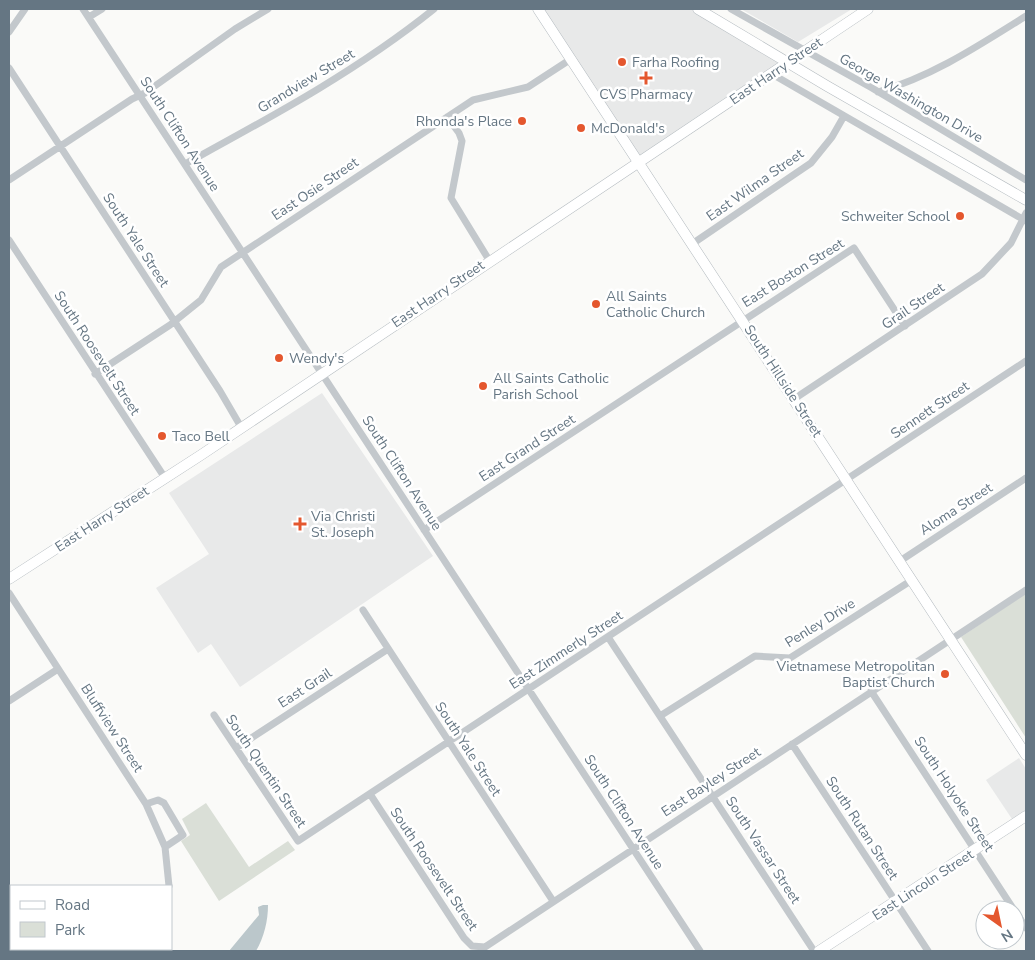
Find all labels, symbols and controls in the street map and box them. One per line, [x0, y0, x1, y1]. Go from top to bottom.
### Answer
street label: East Harry Street [726, 33, 826, 109]
street label: Grandview Street [254, 44, 358, 117]
street label: George Washington Drive [836, 49, 986, 147]
place label: Farha Roofing [632, 53, 719, 72]
marker: Farha Roofing [616, 56, 628, 68]
marker: CVS Pharmacy [640, 72, 652, 84]
street label: South Clifton Avenue [136, 73, 224, 195]
place label: CVS Pharmacy [599, 85, 693, 104]
place label: Rhonda's Place [416, 112, 512, 131]
marker: Rhonda's Place [516, 115, 528, 127]
place label: McDonald's [591, 119, 665, 138]
marker: McDonald's [575, 122, 587, 134]
street label: East Wilma Street [703, 144, 807, 226]
street label: East Osie Street [268, 153, 362, 225]
street label: South Yale Street [98, 189, 174, 291]
place label: Schweiter School [841, 207, 951, 226]
marker: Schweiter School [954, 210, 966, 222]
street label: East Boston Street [738, 234, 848, 312]
street label: East Harry Street [388, 256, 488, 332]
street label: Grail Street [878, 278, 948, 334]
street label: South Roosevelt Street [50, 287, 144, 419]
place label: All Saints Catholic Church [606, 287, 705, 322]
marker: All Saints Catholic Church [590, 298, 602, 310]
street label: South Hillside Street [740, 321, 826, 441]
place label: Wendy's [289, 349, 344, 368]
marker: Wendy's [273, 352, 285, 364]
place label: All Saints Catholic Parish School [493, 369, 609, 404]
street label: Sennett Street [887, 377, 973, 443]
marker: All Saints Catholic Parish School [477, 380, 489, 392]
street label: East Grand Street [475, 410, 579, 486]
street label: South Clifton Avenue [358, 412, 446, 534]
place label: Taco Bell [172, 427, 231, 446]
marker: Taco Bell [156, 430, 168, 442]
street label: Aloma Street [916, 478, 996, 540]
street label: East Harry Street [51, 482, 153, 556]
place label: Via Christi St. Joseph [310, 507, 375, 542]
marker: Via Christi St. Joseph [293, 517, 307, 531]
street label: Penley Drive [781, 594, 859, 652]
street label: East Zimmerly Street [506, 606, 626, 694]
place label: Vietnamese Metropolitan Baptist Church [776, 657, 935, 692]
street label: East Grail [274, 663, 336, 712]
marker: Vietnamese Metropolitan Baptist Church [939, 668, 951, 680]
street label: Bluffview Street [76, 680, 148, 776]
street label: South Yale Street [430, 698, 506, 800]
street label: South Quentin Street [221, 711, 311, 831]
street label: South Holyoke Street [910, 733, 999, 855]
street label: East Bayley Street [658, 743, 765, 821]
street label: South Clifton Avenue [580, 751, 668, 873]
street label: South Rutan Street [821, 773, 903, 884]
street label: South Vassar Street [721, 793, 805, 908]
street label: South Roosevelt Street [386, 804, 482, 934]
street label: East Lincoln Street [869, 845, 978, 925]
legend [10, 885, 172, 950]
text: Road [55, 895, 90, 915]
north arrow [975, 900, 1025, 950]
text: Park [55, 920, 85, 940]
text: N [997, 925, 1016, 946]

